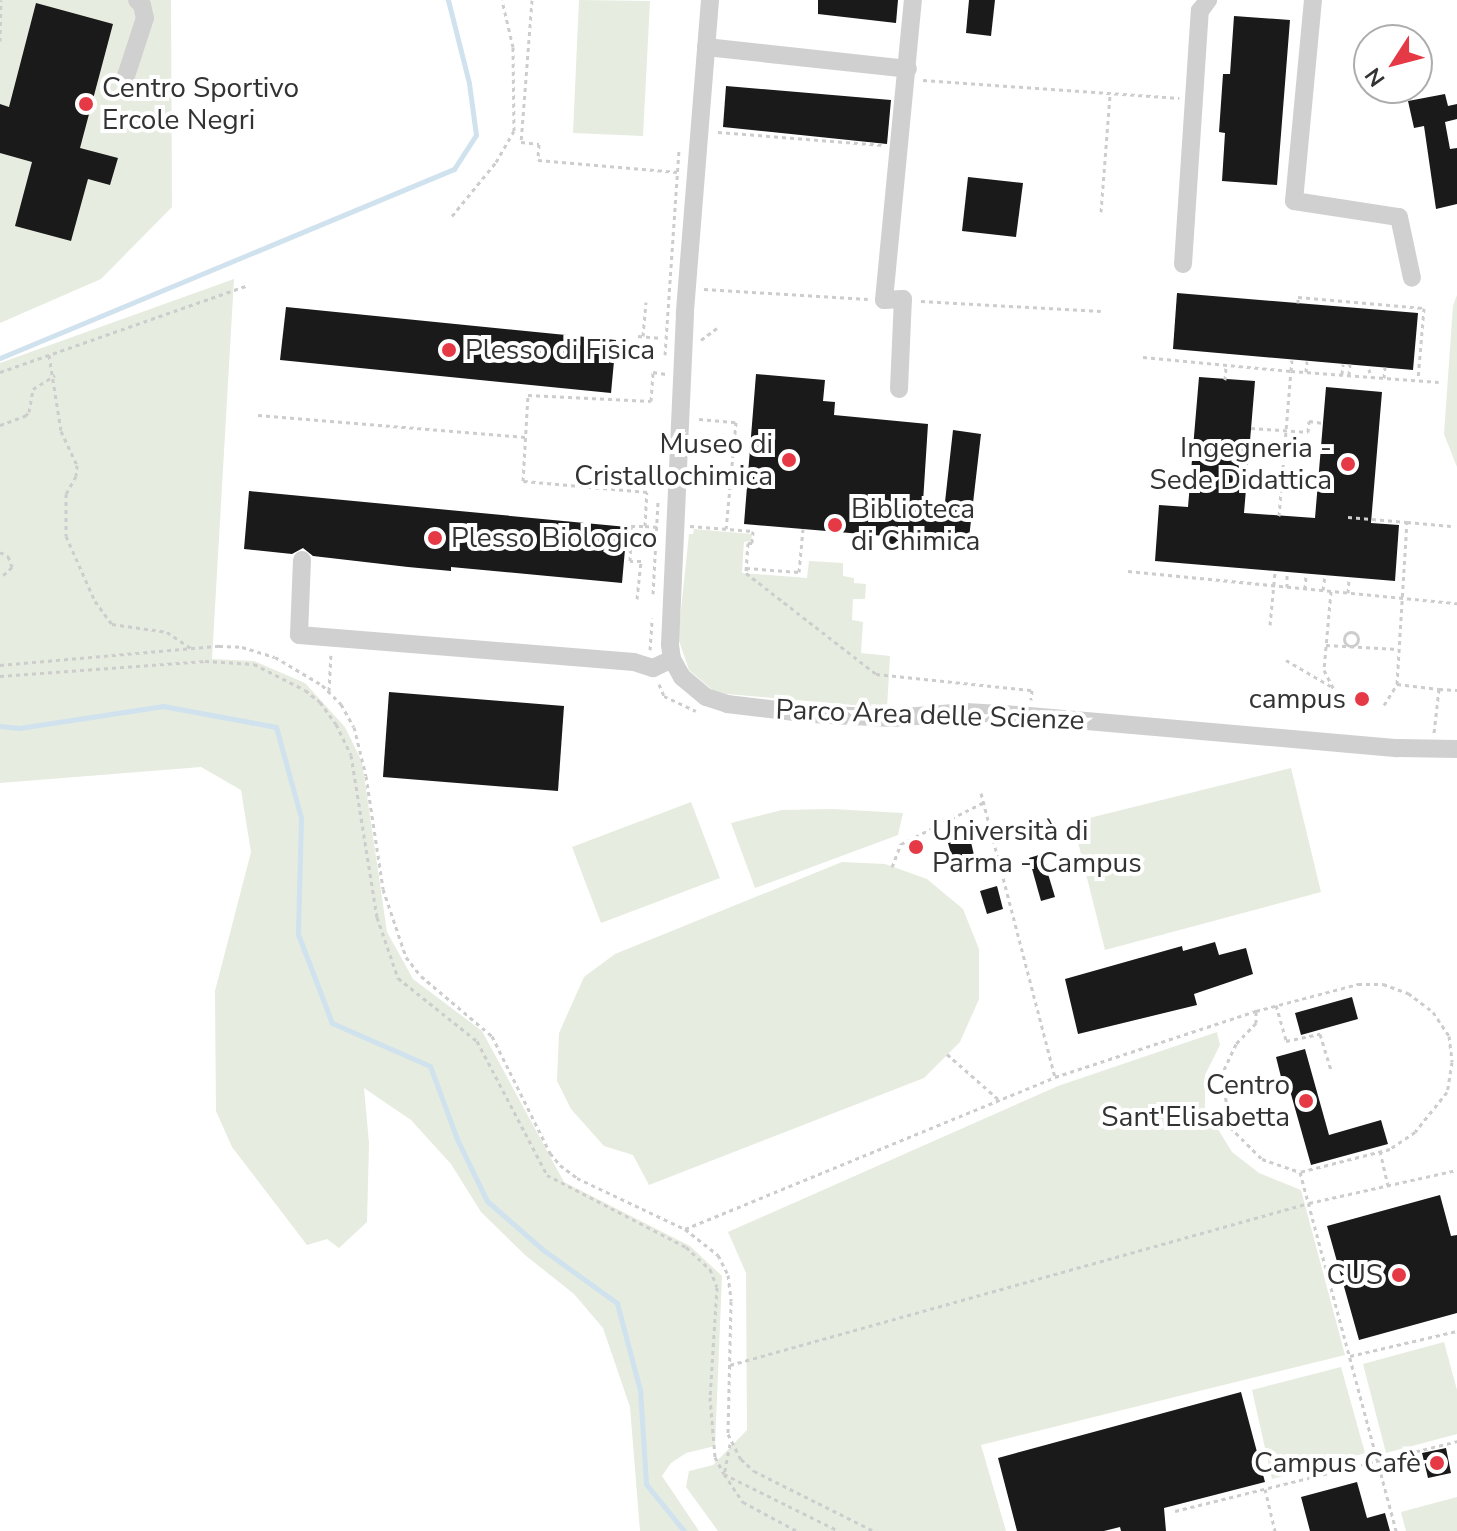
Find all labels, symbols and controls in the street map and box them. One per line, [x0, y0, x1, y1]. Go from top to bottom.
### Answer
north arrow [1353, 24, 1433, 104]
text: N [1358, 61, 1392, 92]
place label: Centro Sportivo Ercole Negri [102, 71, 299, 137]
marker: Centro Sportivo Ercole Negri [77, 95, 95, 113]
place label: Plesso di Fisica [465, 333, 655, 367]
marker: Plesso di Fisica [440, 341, 458, 359]
place label: Museo di Cristallochimica [574, 427, 773, 493]
place label: Ingegneria - Sede Didattica [1150, 431, 1332, 497]
marker: Museo di Cristallochimica [780, 451, 798, 469]
marker: Ingegneria - Sede Didattica [1339, 455, 1357, 473]
place label: Biblioteca di Chimica [851, 492, 980, 558]
marker: Biblioteca di Chimica [826, 516, 844, 534]
place label: Plesso Biologico [451, 521, 657, 555]
marker: Plesso Biologico [426, 529, 444, 547]
place label: campus [1249, 682, 1346, 716]
marker: campus [1353, 690, 1371, 708]
street label: Parco Area delle Scienze [775, 693, 1085, 737]
place label: Università di Parma - Campus [932, 814, 1142, 880]
marker: Università di Parma - Campus [907, 838, 925, 856]
place label: Centro Sant'Elisabetta [1101, 1068, 1290, 1134]
marker: Centro Sant'Elisabetta [1297, 1092, 1315, 1110]
place label: CUS [1327, 1258, 1383, 1292]
marker: CUS [1390, 1266, 1408, 1284]
place label: Campus Cafè [1254, 1446, 1421, 1480]
marker: Campus Cafè [1428, 1454, 1446, 1472]

